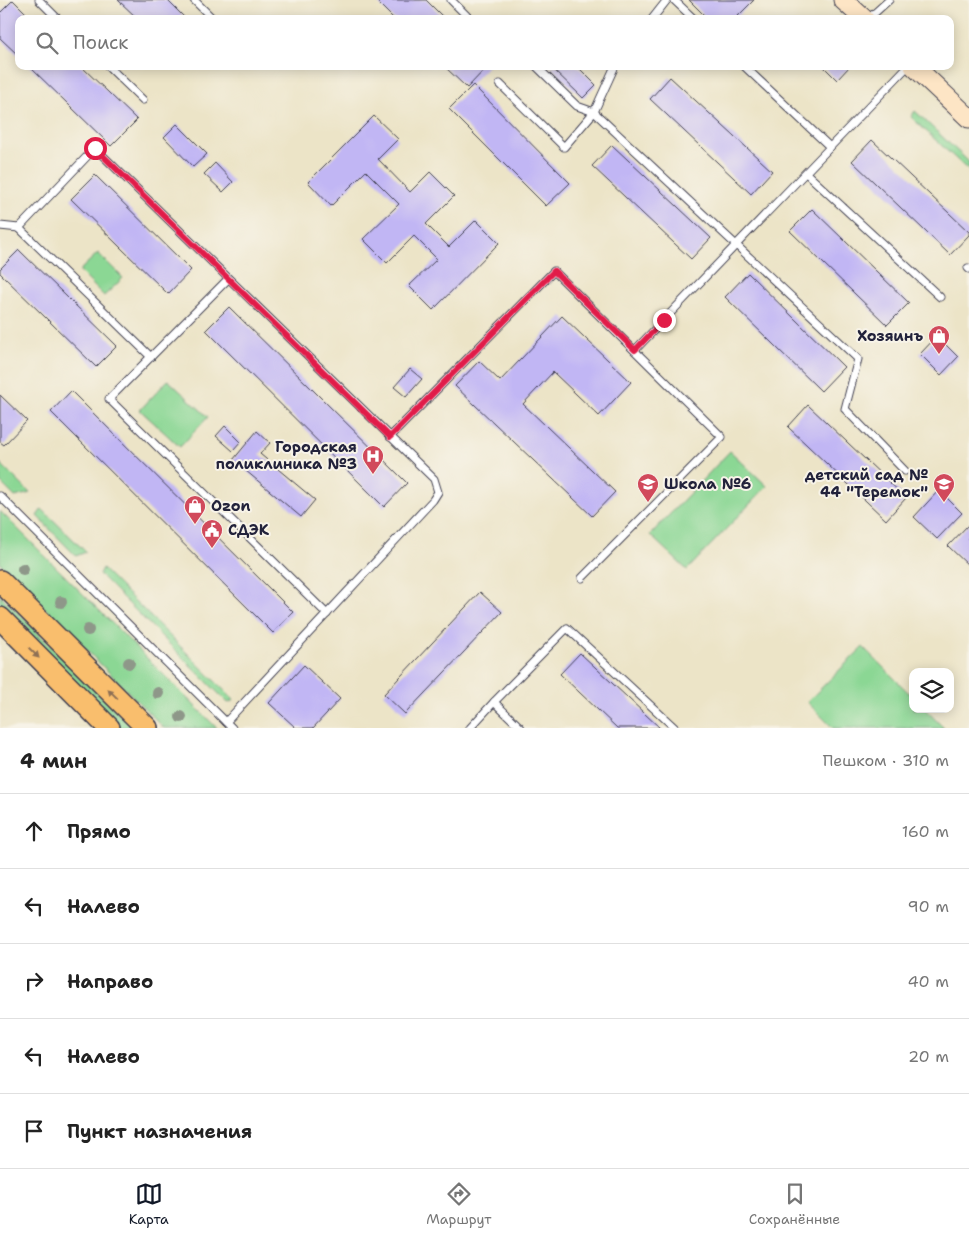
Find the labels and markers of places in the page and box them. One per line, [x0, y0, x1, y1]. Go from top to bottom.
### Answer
shop icon: Хозяинъ [927, 324, 951, 355]
place label: Хозяинъ [857, 326, 923, 346]
place label: Городская поликлиника №3 [216, 437, 357, 474]
hospital icon: Городская поликлиника №3 [361, 444, 385, 475]
place label: детский сад № 44 "Теремок" [805, 465, 928, 502]
school or university icon: Школа №6 [636, 472, 660, 503]
school or university icon: детский сад № 44 "Теремок" [932, 472, 956, 503]
place label: Школа №6 [664, 474, 751, 494]
shop icon: Ozon [183, 494, 207, 525]
place label: Ozon [211, 496, 251, 516]
public building icon: СДЭК [200, 518, 224, 549]
place label: СДЭК [228, 520, 270, 540]

